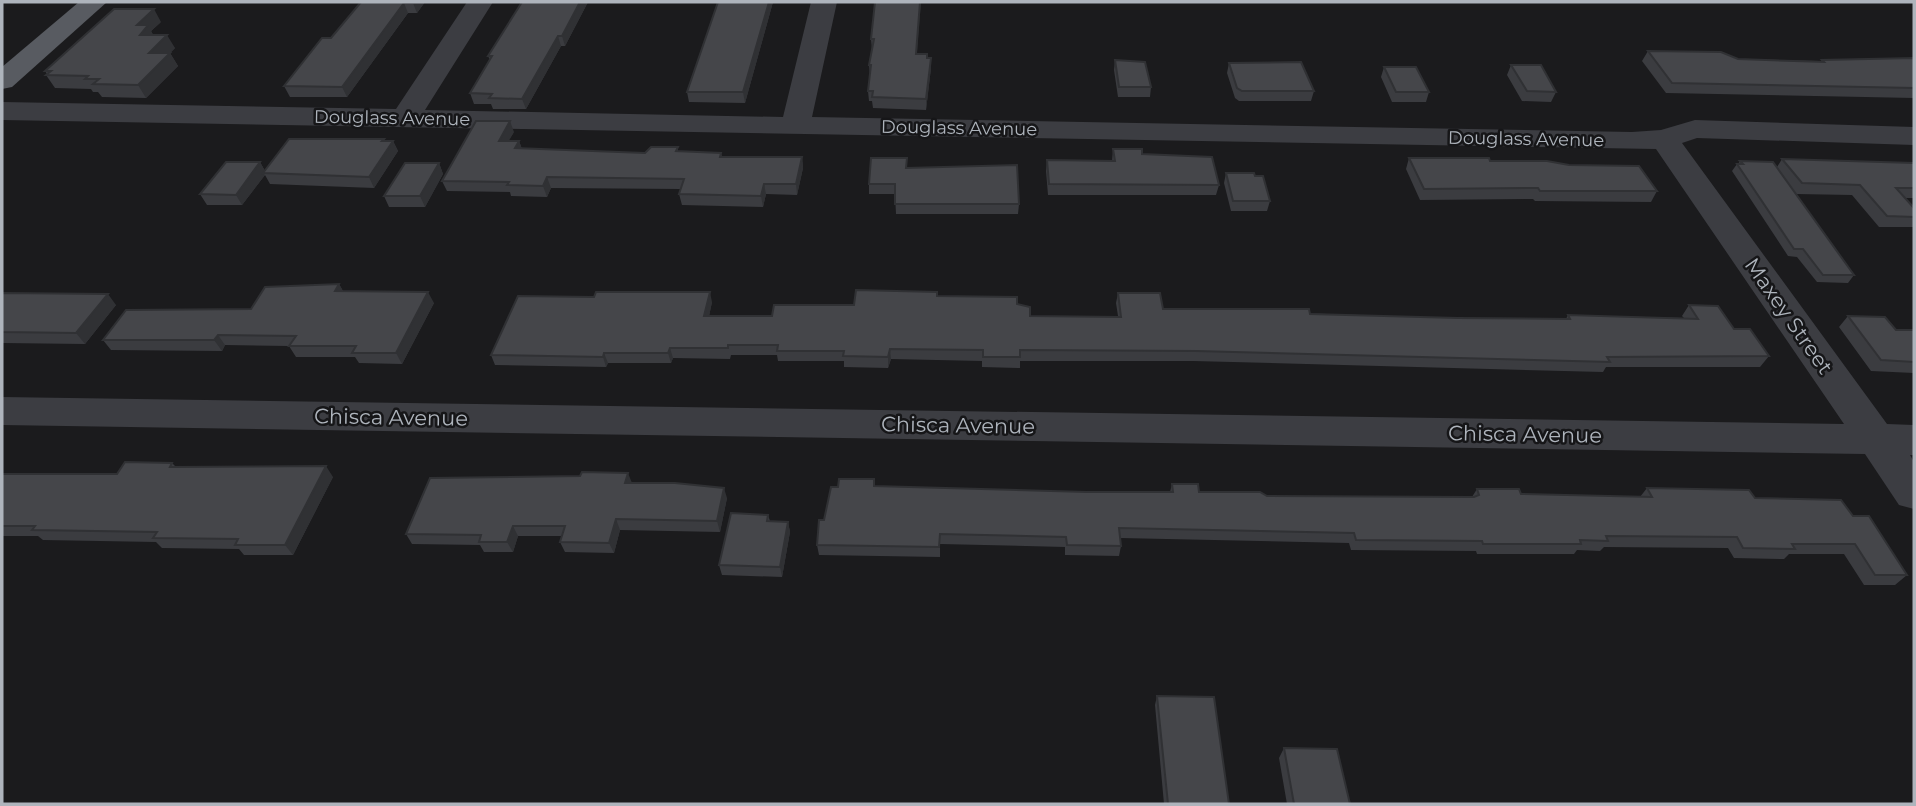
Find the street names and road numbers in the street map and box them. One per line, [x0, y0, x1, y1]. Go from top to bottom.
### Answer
street label: Douglass Avenue [314, 106, 470, 130]
street label: Douglass Avenue [881, 116, 1037, 140]
street label: Douglass Avenue [1448, 127, 1604, 151]
street label: Maxey Street [1740, 253, 1838, 379]
street label: Chisca Avenue [314, 403, 468, 431]
street label: Chisca Avenue [881, 411, 1035, 439]
street label: Chisca Avenue [1448, 420, 1602, 448]

